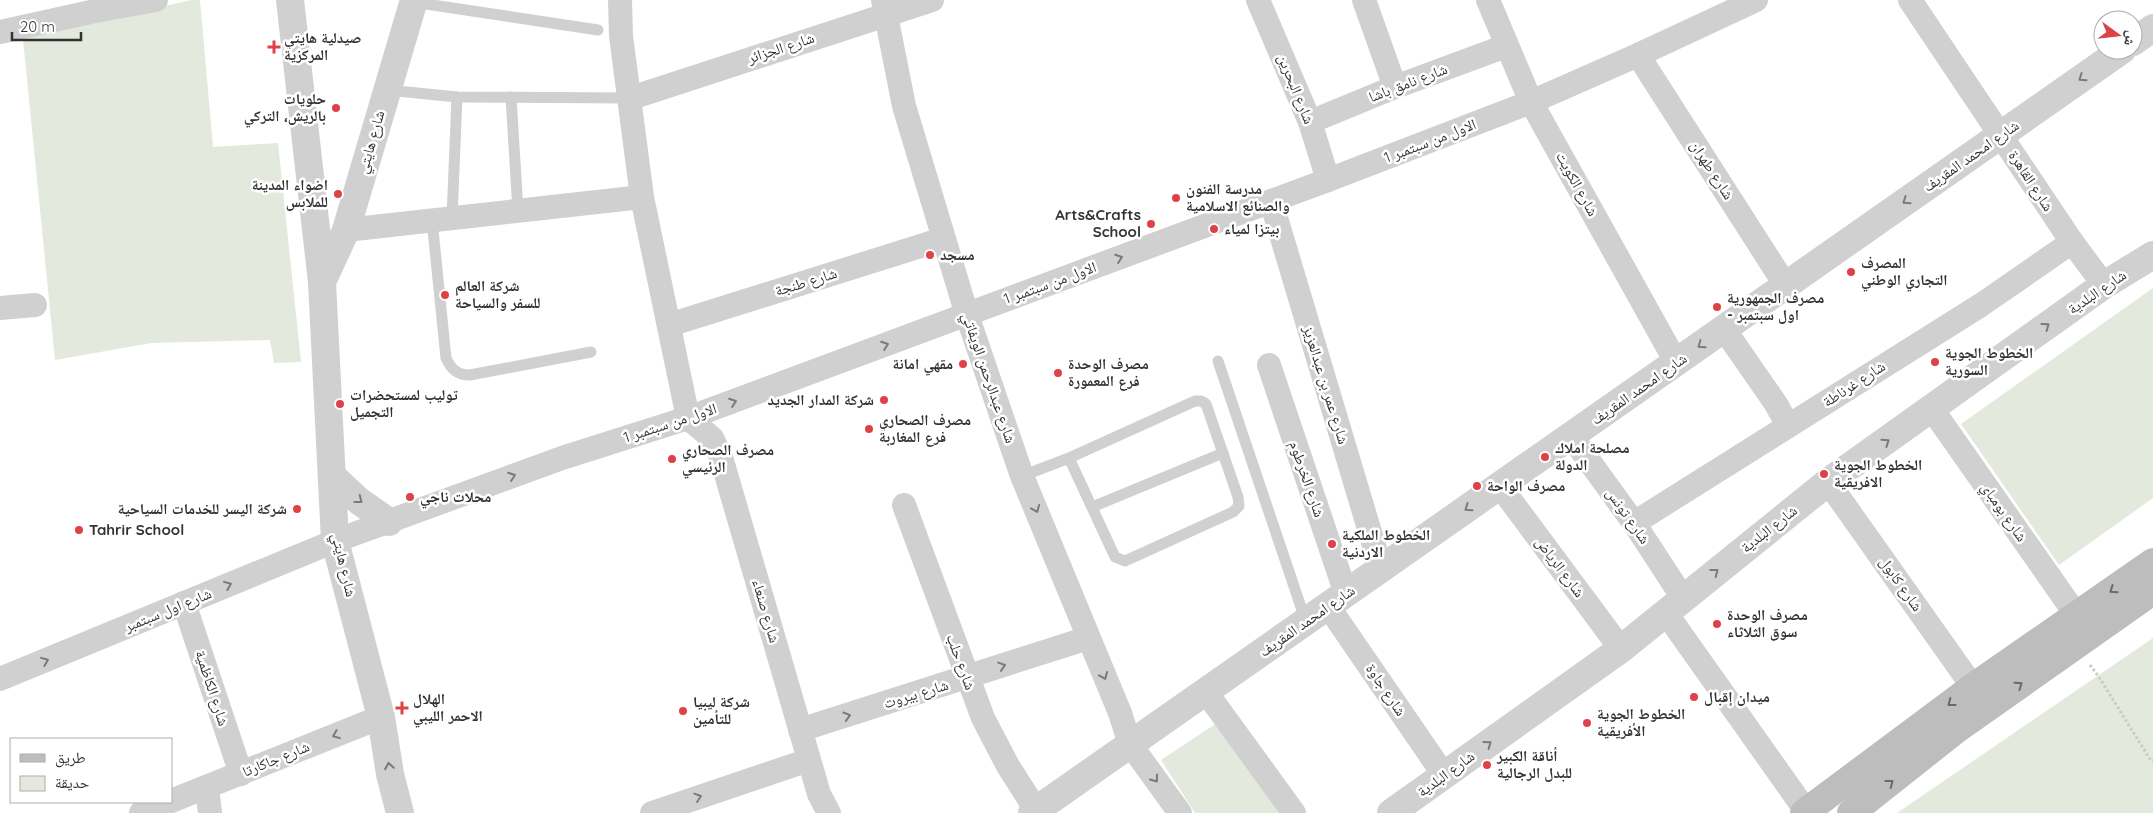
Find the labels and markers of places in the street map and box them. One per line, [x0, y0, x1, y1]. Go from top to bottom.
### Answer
place label: صيدلية هايتي المركزية [284, 28, 361, 64]
marker: صيدلية هايتي المركزية [268, 41, 280, 53]
place label: حلويات بالريش، التركي [244, 89, 326, 128]
marker: حلويات بالريش، التركي [330, 102, 342, 114]
place label: اضواء المدينة للملابس [252, 175, 328, 211]
place label: مدرسة الفنون والصنائع الاسلامية [1186, 179, 1290, 216]
marker: اضواء المدينة للملابس [332, 188, 344, 200]
marker: مدرسة الفنون والصنائع الاسلامية [1170, 192, 1182, 204]
place label: Arts&Crafts School [1055, 205, 1141, 241]
marker: Arts&Crafts School [1145, 218, 1157, 230]
place label: بيتزا لمياء [1224, 219, 1279, 238]
marker: بيتزا لمياء [1208, 223, 1220, 235]
place label: مسجد [940, 245, 975, 264]
marker: مسجد [924, 249, 936, 261]
place label: المصرف التجاري الوطني [1861, 253, 1947, 292]
marker: المصرف التجاري الوطني [1845, 266, 1857, 278]
place label: شركة العالم للسفر والسياحة [455, 276, 541, 312]
place label: مصرف الجمهورية - اول سبتمبر [1727, 288, 1824, 324]
marker: شركة العالم للسفر والسياحة [439, 289, 451, 301]
marker: مصرف الجمهورية - اول سبتمبر [1711, 301, 1723, 313]
place label: الخطوط الجوية السورية [1945, 343, 2033, 379]
place label: مقهي امانة [892, 354, 953, 376]
place label: مصرف الوحدة فرع المعمورة [1068, 354, 1149, 391]
marker: الخطوط الجوية السورية [1929, 356, 1941, 368]
marker: مقهي امانة [957, 358, 969, 370]
marker: مصرف الوحدة فرع المعمورة [1052, 367, 1064, 379]
place label: توليب لمستحضرات التجميل [350, 385, 458, 421]
place label: شركة المدار الجديد [768, 390, 874, 409]
marker: شركة المدار الجديد [878, 394, 890, 406]
marker: توليب لمستحضرات التجميل [334, 398, 346, 410]
place label: مصرف الصحاري فرع المغاربة [879, 410, 971, 447]
marker: مصرف الصحاري فرع المغاربة [863, 423, 875, 435]
place label: مصلحة املاك الدولة [1555, 438, 1630, 474]
place label: مصرف الصحاري الرئيسي [682, 440, 774, 479]
marker: مصلحة املاك الدولة [1539, 451, 1551, 463]
marker: مصرف الصحاري الرئيسي [666, 453, 678, 465]
place label: الخطوط الجوية الافريقية [1834, 455, 1922, 491]
marker: الخطوط الجوية الافريقية [1818, 468, 1830, 480]
place label: مصرف الواحة [1487, 476, 1565, 495]
marker: مصرف الواحة [1471, 480, 1483, 492]
place label: محلات ناجي [420, 487, 491, 509]
marker: محلات ناجي [404, 491, 416, 503]
place label: شركة اليسر للخدمات السياحية [118, 499, 287, 518]
marker: شركة اليسر للخدمات السياحية [291, 503, 303, 515]
place label: Tahrir School [89, 520, 184, 539]
marker: Tahrir School [73, 524, 85, 536]
place label: الخطوط الملكية الاردنية [1342, 525, 1430, 561]
marker: الخطوط الملكية الاردنية [1326, 538, 1338, 550]
place label: مصرف الوحدة سوق الثلاثاء [1727, 605, 1808, 641]
marker: مصرف الوحدة سوق الثلاثاء [1711, 618, 1723, 630]
place label: ميدان إقبال [1704, 687, 1770, 706]
place label: الهلال الاحمر الليبي [413, 689, 483, 728]
marker: ميدان إقبال [1688, 691, 1700, 703]
place label: شركة ليبيا للتأمين [693, 692, 750, 728]
marker: الهلال الاحمر الليبي [395, 701, 409, 715]
place label: الخطوط الجوية الأفريقية [1597, 704, 1685, 740]
marker: شركة ليبيا للتأمين [677, 705, 689, 717]
marker: الخطوط الجوية الأفريقية [1581, 717, 1593, 729]
place label: أناقة الكبير للبدل الرجالية [1496, 746, 1572, 782]
marker: أناقة الكبير للبدل الرجالية [1481, 759, 1493, 771]

